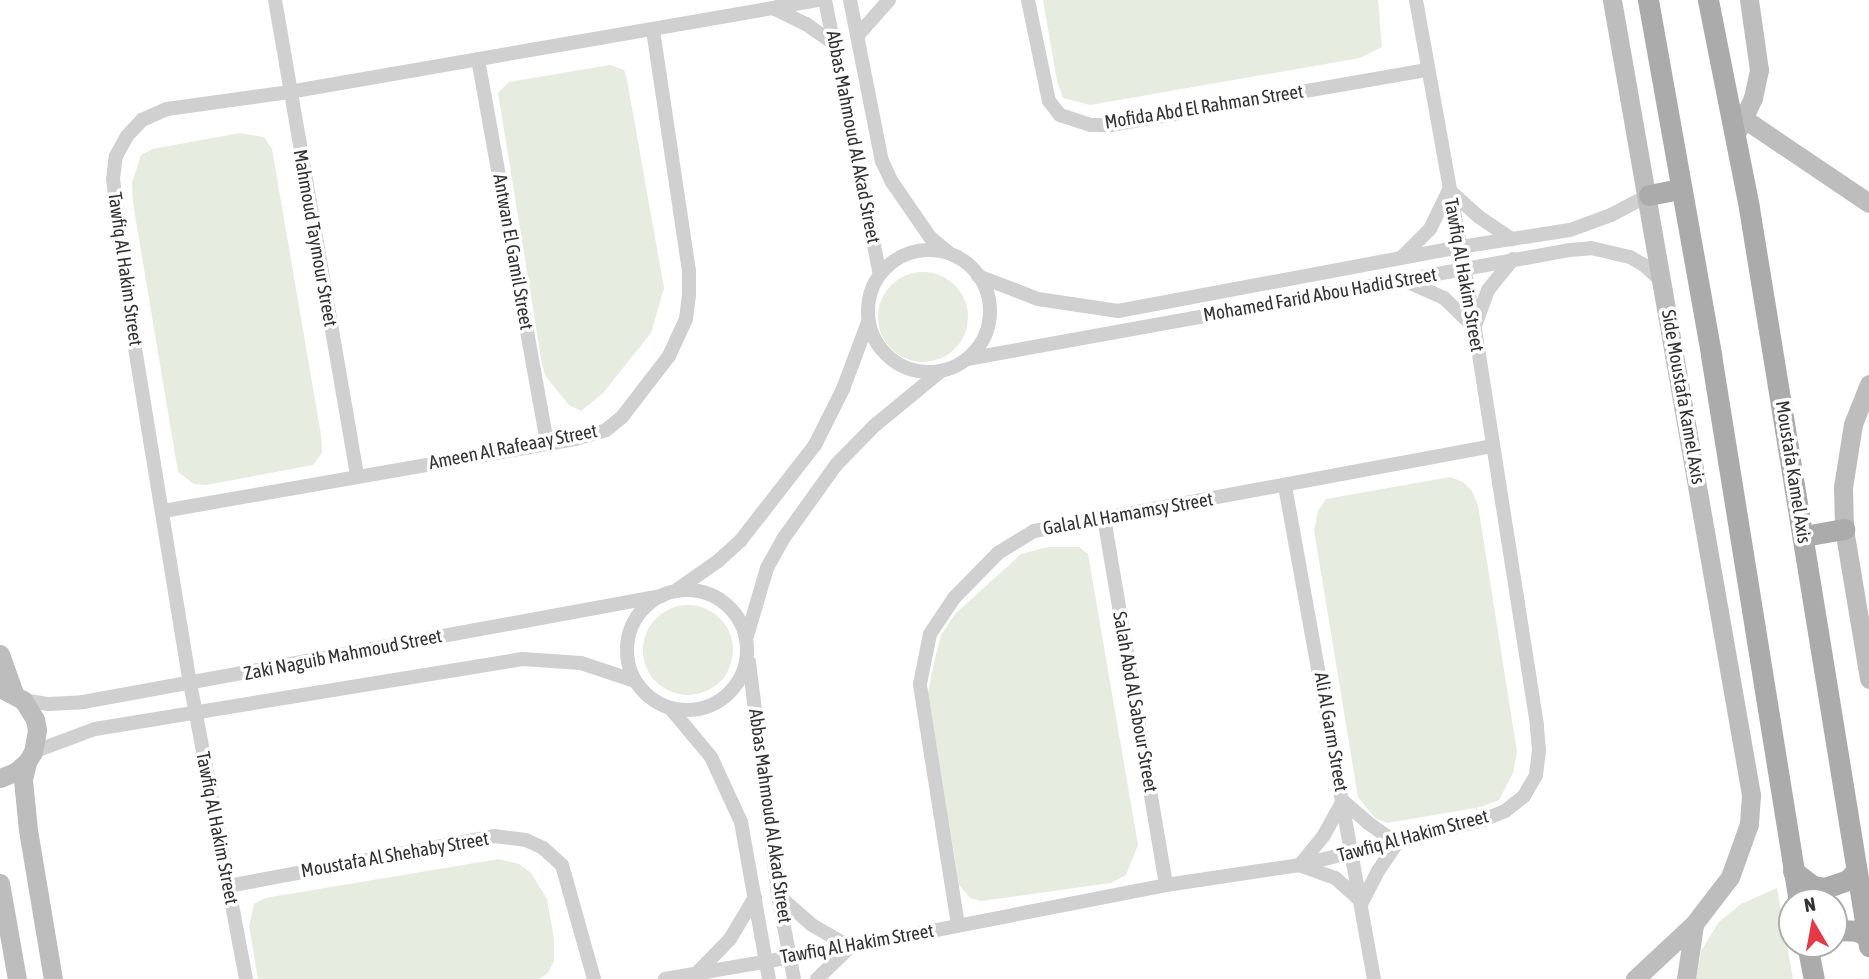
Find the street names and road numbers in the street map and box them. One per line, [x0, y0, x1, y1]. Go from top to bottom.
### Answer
street label: Abbas Mahmoud Al Akad Street [821, 29, 885, 245]
street label: Mofida Abd El Rahman Street [1103, 80, 1305, 134]
street label: Mahmoud Taymour Street [288, 148, 342, 328]
street label: Antwan El Gamil Street [488, 172, 538, 332]
street label: Tawfiq Al Hakim Street [103, 190, 147, 348]
street label: Tawfiq Al Hakim Street [1439, 197, 1489, 353]
street label: Mohamed Farid Abou Hadid Street [1201, 263, 1439, 327]
street label: Side Moustafa Kamel Axis [1656, 308, 1710, 486]
street label: Moustafa Kamel Axis [1770, 399, 1816, 545]
street label: Ameen Al Rafeaay Street [427, 420, 599, 474]
street label: Galal Al Hamamsy Street [1041, 488, 1215, 540]
street label: Salah Abd Al Sabour Street [1108, 610, 1162, 794]
street label: Zaki Naguib Mahmoud Street [242, 625, 444, 685]
street label: Ali Al Garm Street [1309, 671, 1353, 793]
street label: Abbas Mahmoud Al Akad Street [744, 707, 796, 925]
street label: Tawfiq Al Hakim Street [191, 750, 243, 906]
street label: Tawfiq Al Hakim Street [1335, 805, 1491, 867]
street label: Moustafa Al Shehaby Street [299, 827, 491, 883]
street label: Tawfiq Al Hakim Street [779, 919, 935, 969]

